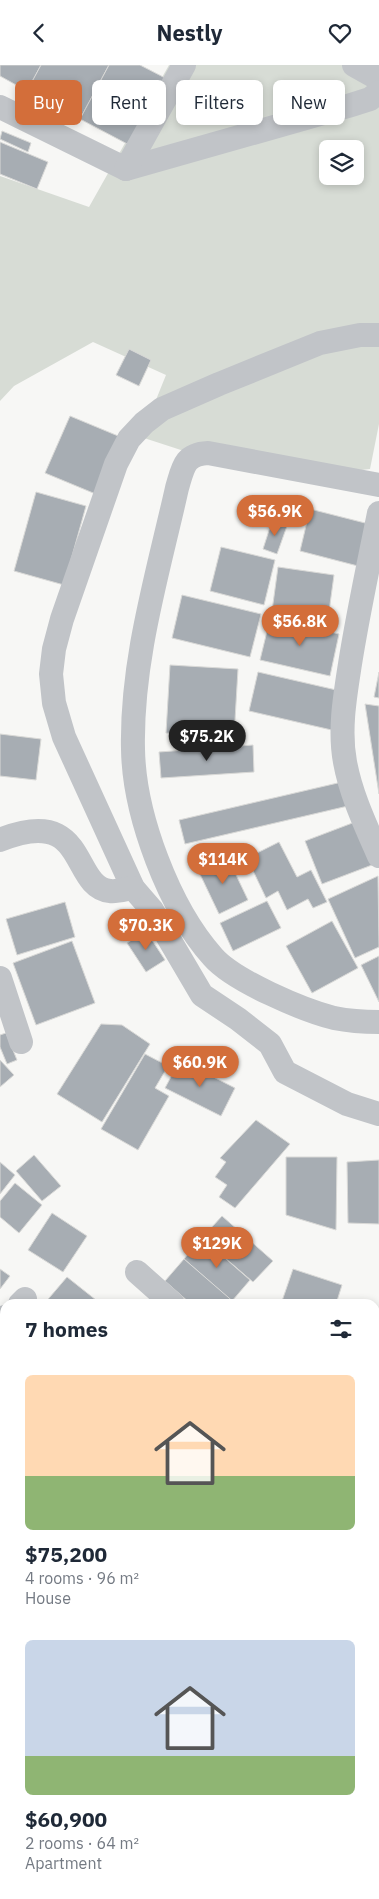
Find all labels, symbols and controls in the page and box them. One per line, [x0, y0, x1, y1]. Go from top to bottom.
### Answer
text: Nestly [157, 18, 222, 47]
icon: back [25, 19, 53, 47]
icon: heart [326, 19, 354, 47]
chip: Buy [15, 80, 82, 125]
chip: Rent [92, 80, 166, 125]
chip: Filters [176, 80, 263, 125]
chip: New [273, 80, 345, 125]
map controls [319, 140, 364, 185]
button: layers [319, 140, 364, 185]
pin: $56.9K [234, 495, 316, 537]
text: $56.9K [248, 501, 302, 521]
pin: $56.8K [259, 605, 341, 647]
text: $56.8K [273, 611, 327, 631]
pin: $75.2K [166, 719, 248, 762]
text: $75.2K [180, 726, 234, 746]
pin: $114K [188, 843, 258, 885]
text: $114K [198, 849, 248, 869]
pin: $70.3K [105, 909, 187, 951]
text: $70.3K [119, 915, 173, 935]
pin: $60.9K [159, 1045, 241, 1088]
text: $60.9K [173, 1052, 227, 1072]
pin: $129K [182, 1227, 252, 1269]
text: $129K [192, 1233, 242, 1253]
text: 7 homes [25, 1315, 108, 1343]
icon: filters [327, 1315, 355, 1343]
icon: home [145, 1408, 235, 1498]
text: $75,200 [25, 1540, 107, 1568]
text: 4 rooms · 96 m² [25, 1568, 139, 1588]
text: House [25, 1588, 71, 1608]
icon: home [145, 1673, 235, 1763]
text: $60,900 [25, 1805, 107, 1833]
text: 2 rooms · 64 m² [25, 1833, 139, 1853]
text: Apartment [25, 1853, 102, 1873]

